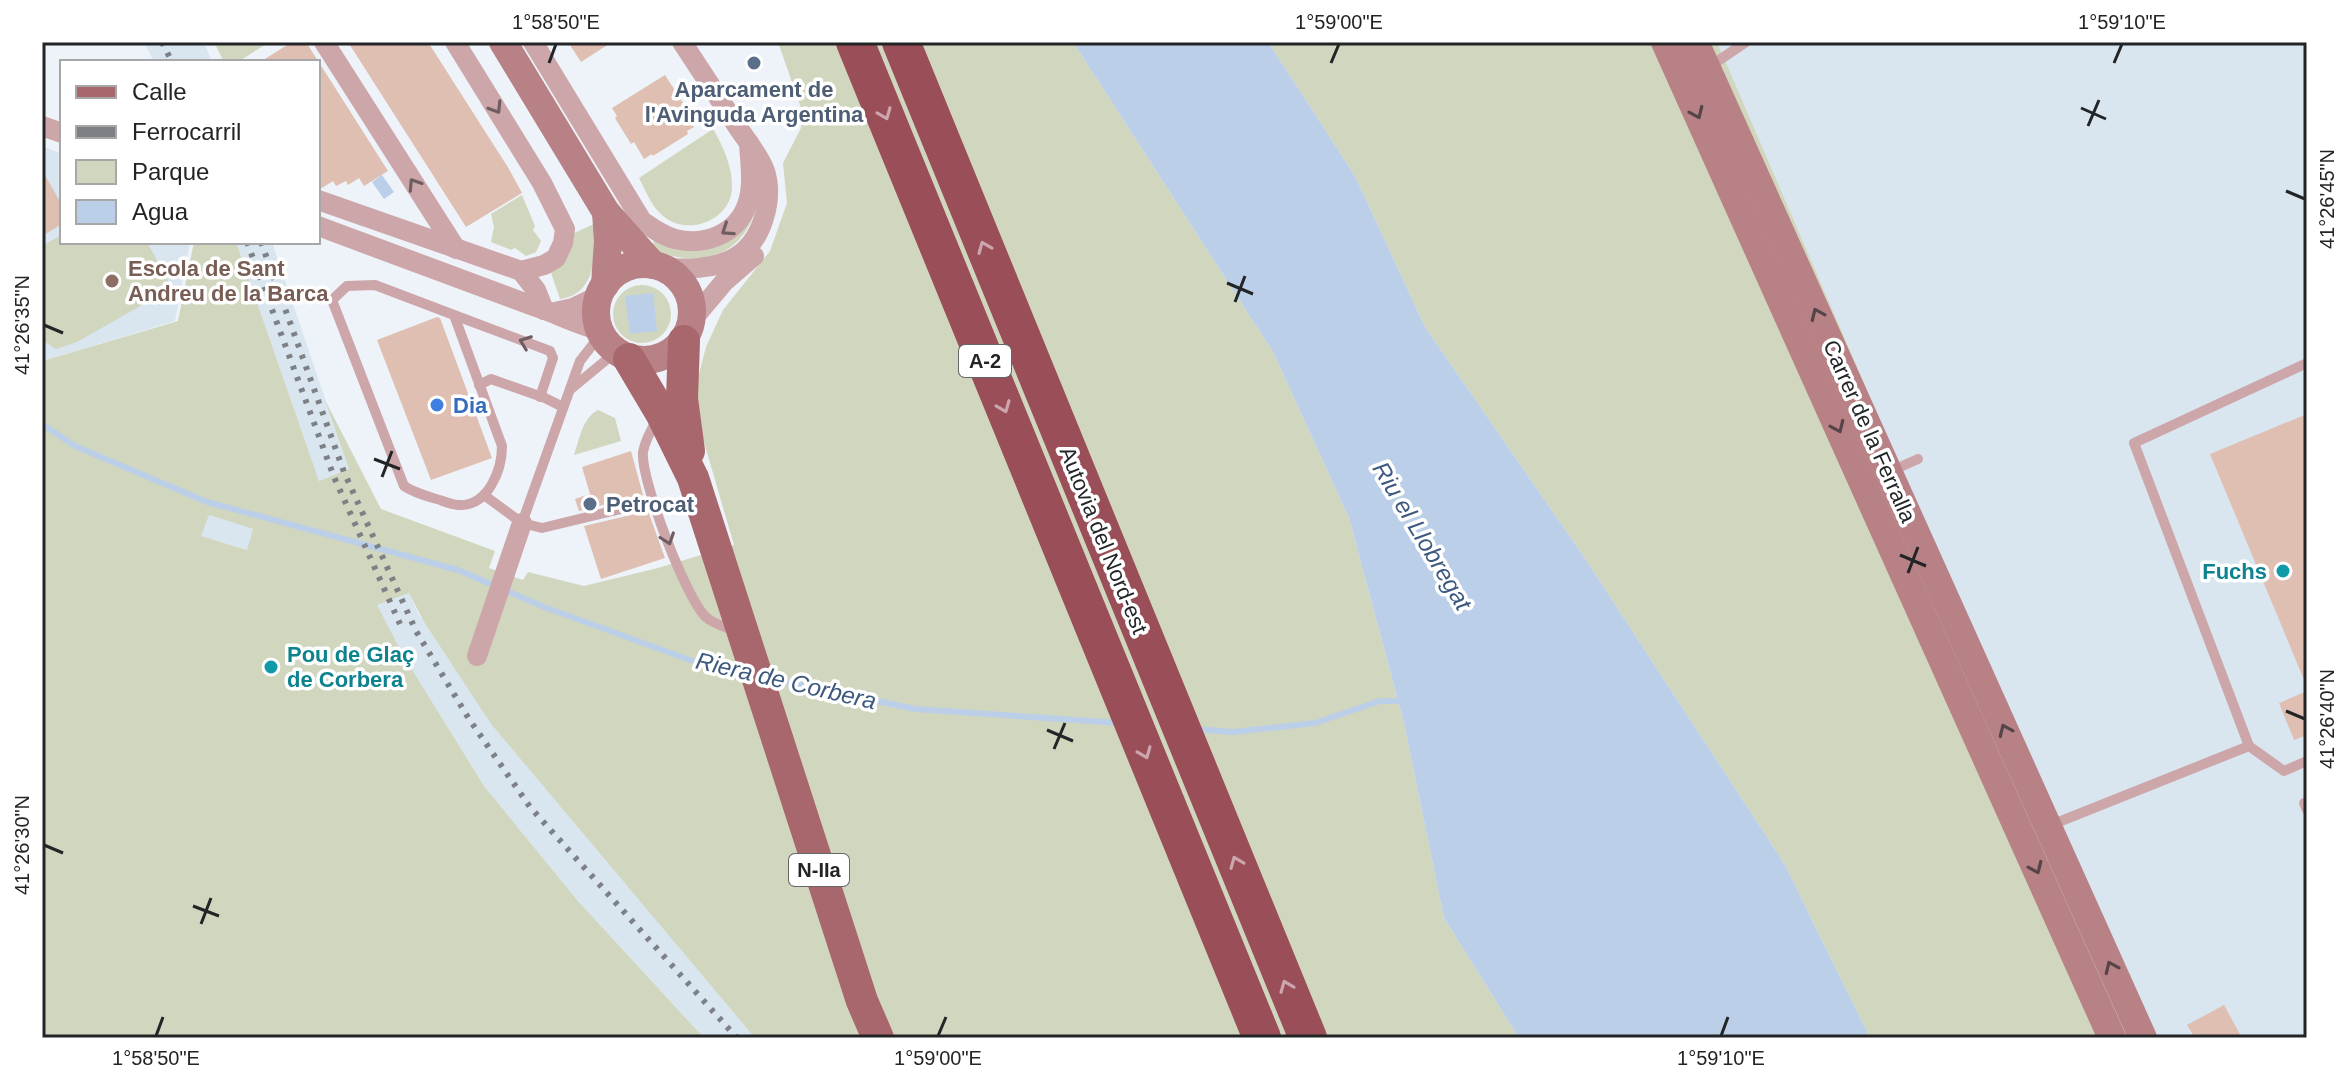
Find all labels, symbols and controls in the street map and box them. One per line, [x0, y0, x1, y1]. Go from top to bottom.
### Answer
text: 1°58'50"E [512, 11, 600, 33]
text: 1°59'00"E [1295, 11, 1383, 33]
text: 1°59'10"E [2078, 11, 2166, 33]
marker: Aparcament de l'Avinguda Argentina [745, 54, 763, 72]
legend [60, 60, 320, 244]
place label: Aparcament de l'Avinguda Argentina [645, 77, 864, 127]
text: Calle [132, 78, 187, 105]
one-way arrow [487, 99, 502, 114]
one-way arrow [1687, 105, 1703, 119]
one-way arrow [875, 106, 892, 120]
text: Ferrocarril [132, 118, 241, 145]
text: 41°26'45"N [2316, 149, 2338, 249]
text: Parque [132, 158, 209, 185]
one-way arrow [409, 178, 424, 192]
text: Agua [132, 198, 189, 225]
one-way arrow [721, 220, 735, 235]
one-way arrow [978, 241, 994, 255]
place label: Escola de Sant Andreu de la Barca [128, 256, 329, 306]
marker: Escola de Sant Andreu de la Barca [103, 272, 121, 290]
text: 41°26'35"N [11, 275, 33, 375]
one-way arrow [1811, 308, 1827, 322]
one-way arrow [519, 335, 533, 352]
street label: Carrer de la Ferralla [1818, 336, 1921, 527]
road number: A-2 [959, 345, 1011, 377]
place label: Dia [453, 393, 488, 418]
marker: Dia [428, 396, 446, 414]
one-way arrow [994, 399, 1011, 413]
one-way arrow [1828, 419, 1844, 433]
street label: Autovia del Nord-est [1055, 443, 1152, 637]
water label: Riu el Llobregat [1368, 457, 1478, 616]
place label: Petrocat [606, 492, 695, 517]
marker: Petrocat [581, 495, 599, 513]
one-way arrow [658, 531, 674, 545]
place label: Fuchs [2202, 559, 2267, 584]
marker: Fuchs [2274, 562, 2292, 580]
place label: Pou de Glaç de Corbera [287, 642, 414, 692]
water label: Riera de Corbera [693, 647, 879, 714]
marker: Pou de Glaç de Corbera [262, 658, 280, 676]
text: 41°26'40"N [2316, 669, 2338, 769]
one-way arrow [1998, 723, 2014, 738]
one-way arrow [1135, 745, 1152, 759]
text: 41°26'30"N [11, 795, 33, 895]
road number: N-IIa [789, 854, 849, 886]
one-way arrow [1229, 856, 1245, 870]
one-way arrow [2027, 860, 2043, 875]
one-way arrow [2105, 961, 2121, 975]
one-way arrow [1280, 980, 1296, 994]
text: 1°58'50"E [112, 1047, 200, 1069]
text: 1°59'00"E [894, 1047, 982, 1069]
text: 1°59'10"E [1677, 1047, 1765, 1069]

